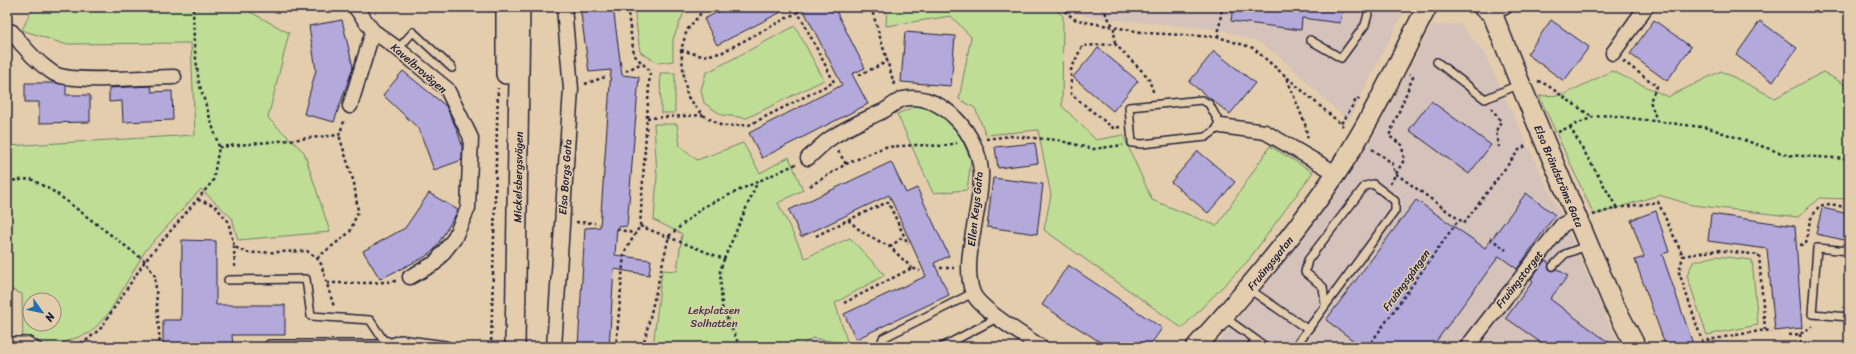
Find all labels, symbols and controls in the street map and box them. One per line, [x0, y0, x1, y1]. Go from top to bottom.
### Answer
street label: Kavelbrovägen [386, 38, 451, 98]
street label: Elsa Brändströms Gata [1528, 122, 1589, 231]
street label: Mickelsbergsvägen [508, 131, 529, 223]
street label: Elsa Borgs Gata [553, 138, 578, 215]
street label: Ellen Keys Gata [962, 170, 989, 247]
street label: Fruängsgatan [1242, 232, 1298, 295]
street label: Fruängsgången [1377, 245, 1435, 315]
street label: Fruängstorget [1491, 246, 1548, 312]
north arrow [22, 292, 62, 332]
park label: Lekplatsen Solhatten [688, 301, 740, 333]
text: N [40, 308, 61, 326]

